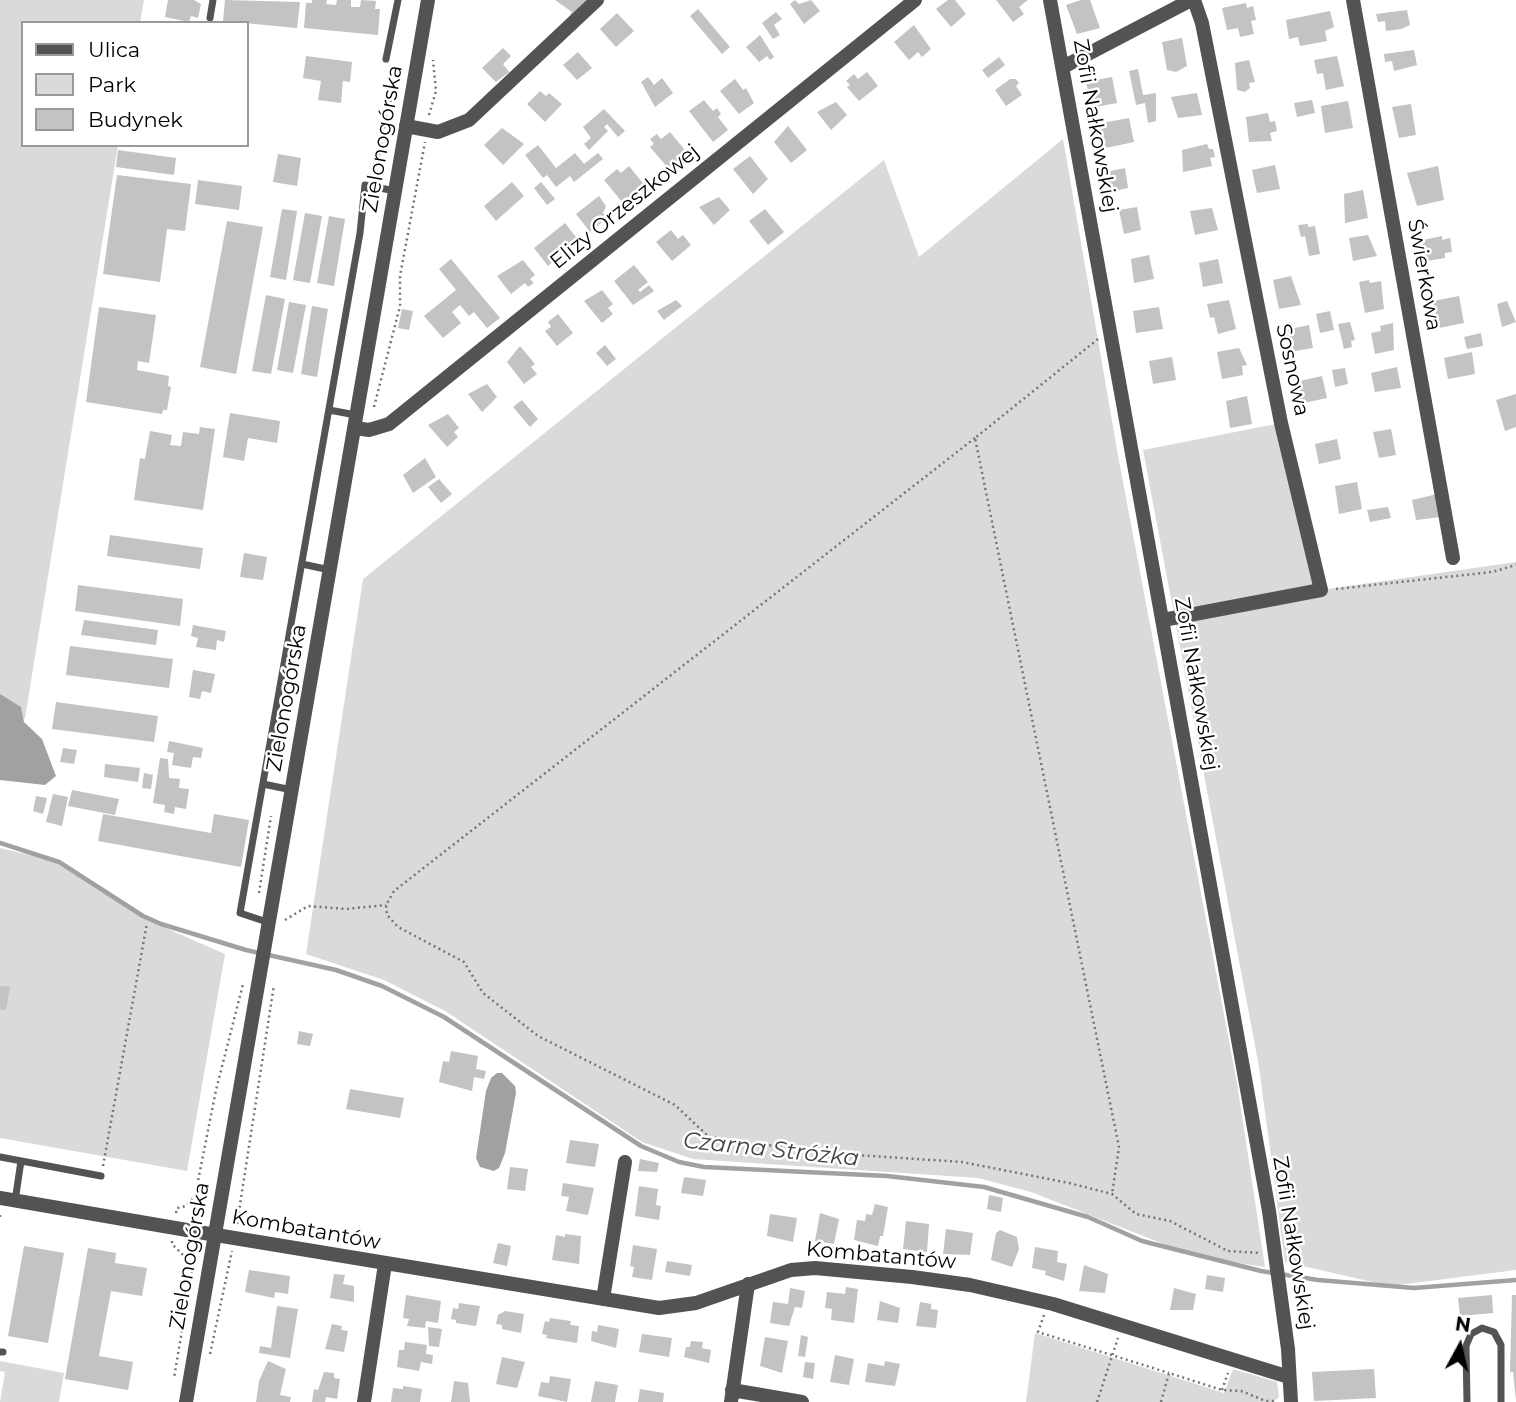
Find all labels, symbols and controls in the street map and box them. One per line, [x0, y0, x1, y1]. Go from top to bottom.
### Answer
legend [21, 21, 248, 147]
text: Ulica [88, 37, 140, 62]
street label: Zofii Nałkowskiej [1067, 37, 1123, 215]
street label: Zielonogórska [358, 63, 408, 215]
text: Park [88, 72, 136, 97]
text: Budynek [88, 107, 183, 132]
street label: Elizy Orzeszkowej [545, 139, 705, 275]
street label: Świerkowa [1402, 217, 1446, 333]
street label: Sosnowa [1270, 321, 1314, 419]
street label: Zofii Nałkowskiej [1168, 595, 1224, 773]
street label: Zielonogórska [262, 622, 312, 774]
water label: Czarna Stróżka [682, 1127, 860, 1173]
street label: Zofii Nałkowskiej [1267, 1154, 1319, 1332]
street label: Zielonogórska [165, 1180, 215, 1332]
street label: Kombatantów [230, 1205, 382, 1255]
street label: Kombatantów [805, 1237, 957, 1275]
north arrow [1425, 1311, 1495, 1381]
text: N [1454, 1312, 1472, 1337]

